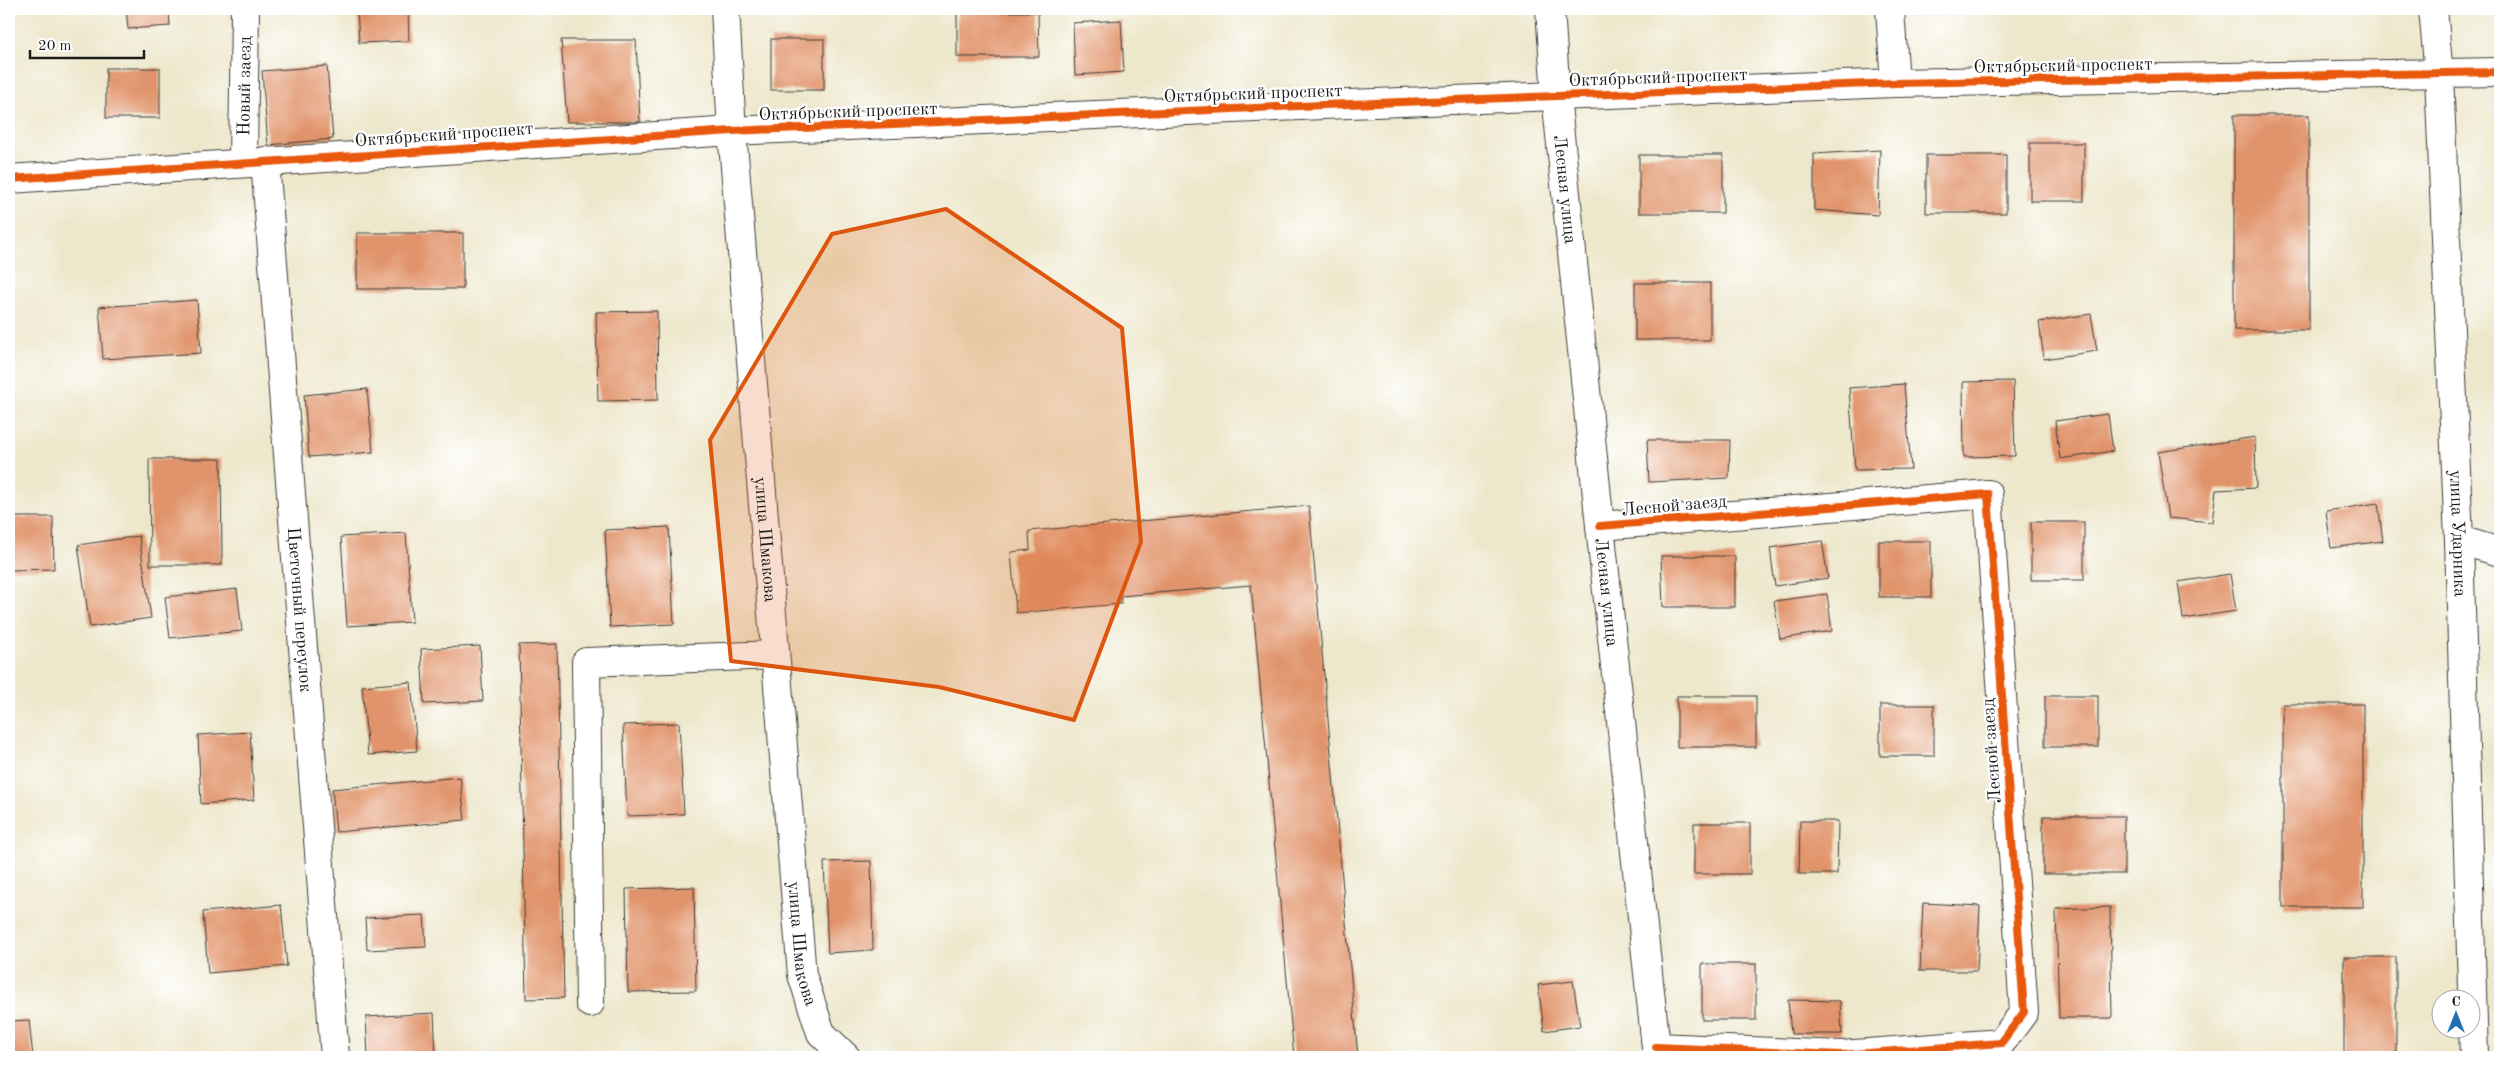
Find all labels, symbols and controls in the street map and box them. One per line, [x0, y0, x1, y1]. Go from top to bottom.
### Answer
scale bar [30, 28, 144, 60]
street label: Новый заезд [235, 36, 255, 136]
text: 20 m [38, 39, 72, 54]
street label: Октябрьский проспект [1973, 55, 2153, 77]
street label: Октябрьский проспект [1568, 66, 1748, 90]
street label: Октябрьский проспект [1163, 82, 1343, 106]
street label: Октябрьский проспект [758, 100, 938, 124]
street label: Октябрьский проспект [354, 120, 534, 150]
street label: Лесная улица [1550, 134, 1579, 245]
street label: улица Ударника [2446, 469, 2469, 597]
street label: улица Шмакова [751, 476, 779, 603]
street label: Лесной заезд [1621, 492, 1727, 520]
street label: Цветочный переулок [284, 526, 314, 693]
street label: Лесная улица [1591, 537, 1621, 648]
street label: Лесной заезд [1979, 698, 2005, 804]
street label: улица Шмакова [784, 881, 820, 1008]
north arrow [2432, 988, 2482, 1038]
text: С [2451, 995, 2461, 1009]

